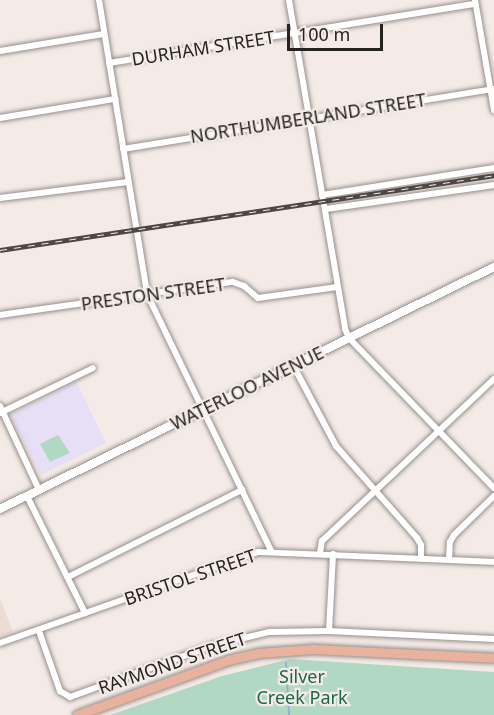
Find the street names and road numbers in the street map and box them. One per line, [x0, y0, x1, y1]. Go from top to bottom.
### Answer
street label: DURHAM STREET [130, 26, 276, 70]
street label: NORTHUMBERLAND STREET [189, 89, 427, 147]
street label: PRESTON STREET [80, 273, 226, 315]
street label: WATERLOO AVENUE [167, 342, 327, 434]
street label: BRISTOL STREET [121, 544, 259, 610]
street label: RAYMOND STREET [95, 628, 249, 698]

